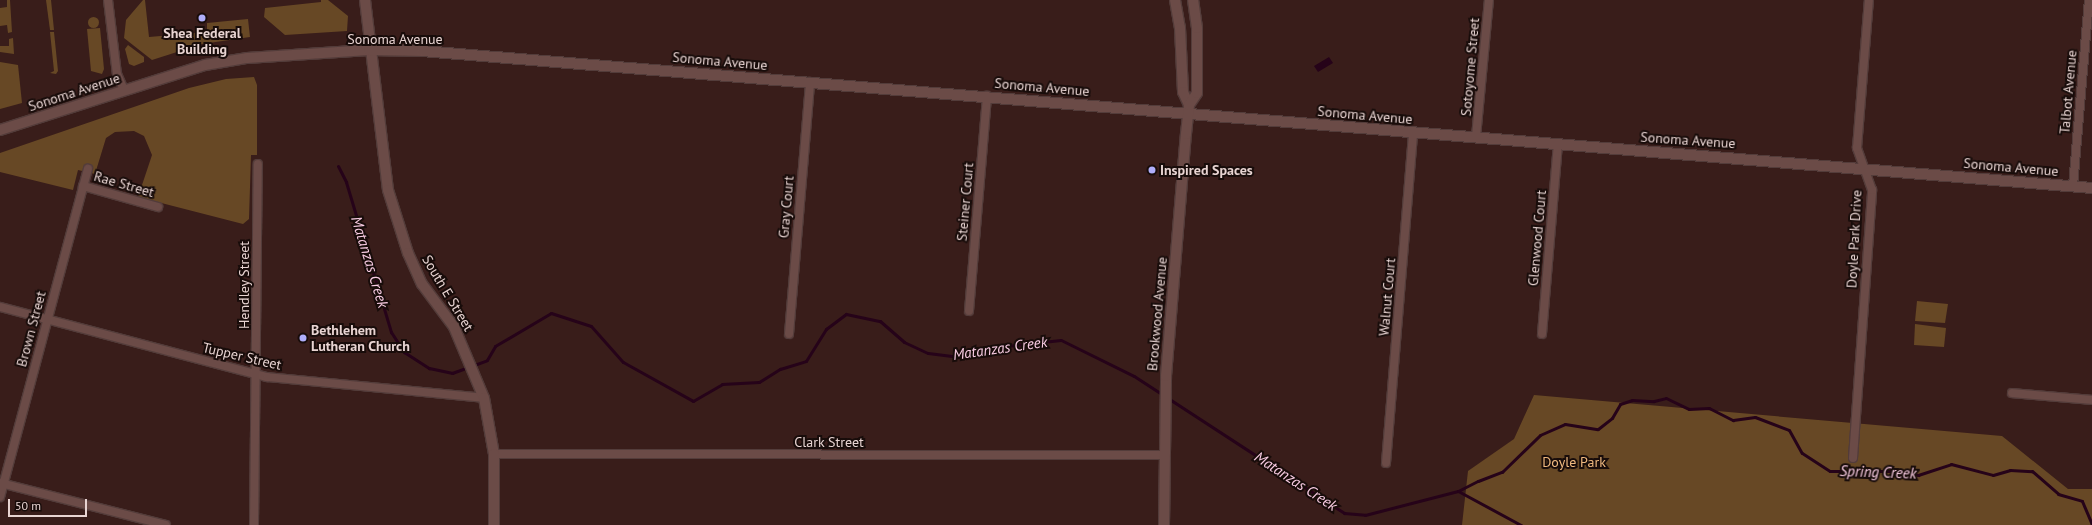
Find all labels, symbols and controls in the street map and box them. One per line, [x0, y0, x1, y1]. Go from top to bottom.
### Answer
marker: Shea Federal Building [197, 13, 207, 23]
street label: Sotoyome Street [1457, 17, 1483, 117]
place label: Shea Federal Building [163, 25, 241, 58]
street label: Sonoma Avenue [347, 31, 443, 47]
street label: Sonoma Avenue [672, 48, 768, 74]
street label: Talbot Avenue [2056, 49, 2080, 135]
street label: Sonoma Avenue [26, 69, 122, 115]
street label: Sonoma Avenue [994, 74, 1090, 100]
street label: Sonoma Avenue [1317, 102, 1413, 128]
street label: Sonoma Avenue [1640, 128, 1736, 152]
street label: Sonoma Avenue [1963, 154, 2059, 180]
street label: Steiner Court [953, 162, 977, 242]
place label: Inspired Spaces [1160, 162, 1253, 178]
marker: Inspired Spaces [1147, 165, 1157, 175]
street label: Rae Street [92, 167, 156, 201]
street label: Gray Court [775, 175, 797, 239]
street label: Glenwood Court [1524, 189, 1550, 287]
street label: Doyle Park Drive [1843, 189, 1865, 289]
water label: Matanzas Creek [347, 214, 393, 310]
street label: Hendley Street [236, 241, 252, 329]
street label: South E Street [419, 252, 477, 334]
street label: Brookwood Avenue [1144, 256, 1170, 372]
street label: Walnut Court [1375, 257, 1399, 337]
street label: Brown Street [13, 289, 49, 369]
place label: Bethlehem Lutheran Church [311, 322, 410, 354]
water label: Matanzas Creek [952, 332, 1048, 364]
marker: Bethlehem Lutheran Church [298, 333, 308, 343]
street label: Tupper Street [201, 339, 283, 373]
street label: Clark Street [794, 434, 864, 450]
water label: Matanzas Creek [1251, 448, 1341, 514]
park label: Doyle Park [1542, 454, 1606, 470]
water label: Spring Creek [1839, 462, 1917, 482]
scale bar [10, 491, 89, 517]
text: 50 m [15, 498, 41, 513]

